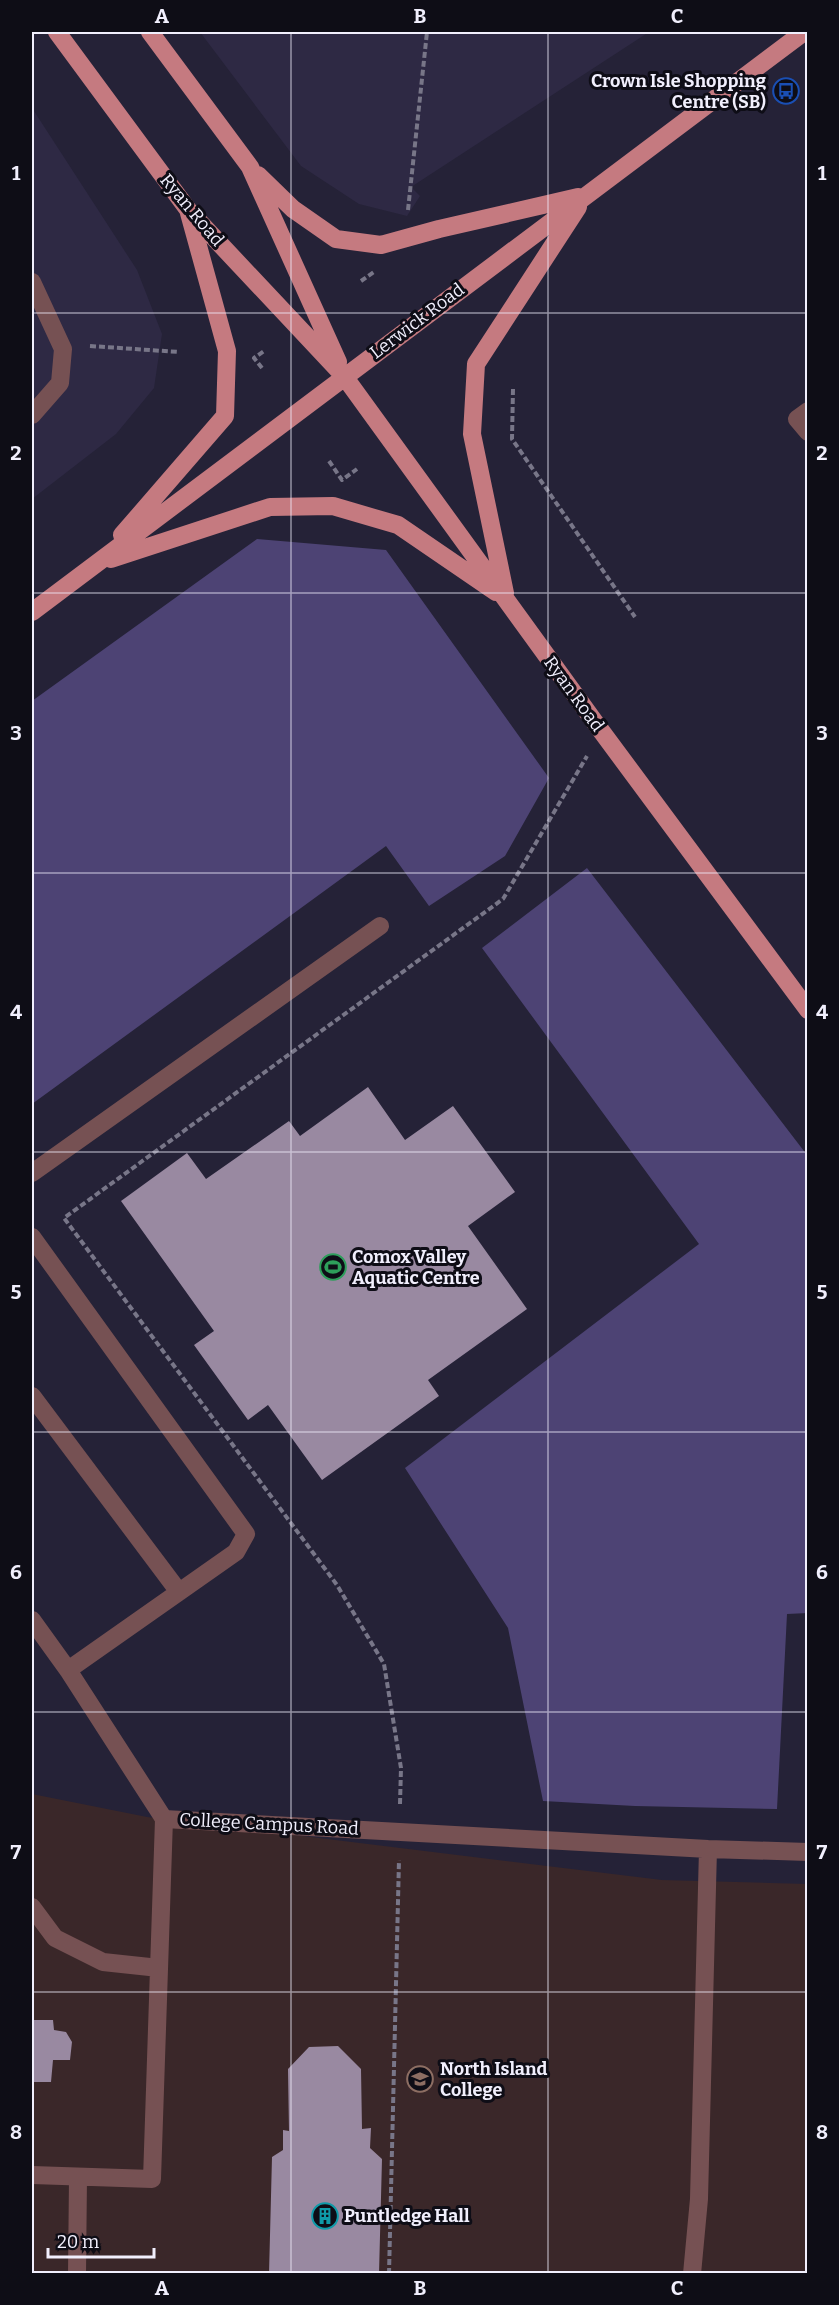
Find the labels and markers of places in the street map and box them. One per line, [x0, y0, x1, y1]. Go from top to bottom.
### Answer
place label: Crown Isle Shopping Centre (SB) [591, 70, 767, 113]
bus stop icon: Crown Isle Shopping Centre (SB) [771, 76, 801, 106]
place label: Comox Valley Aquatic Centre [352, 1246, 480, 1289]
sports icon: Comox Valley Aquatic Centre [318, 1252, 348, 1282]
place label: North Island College [440, 2058, 548, 2101]
school or university icon: North Island College [405, 2064, 435, 2094]
building icon: Puntledge Hall [310, 2201, 340, 2231]
place label: Puntledge Hall [344, 2205, 470, 2227]

